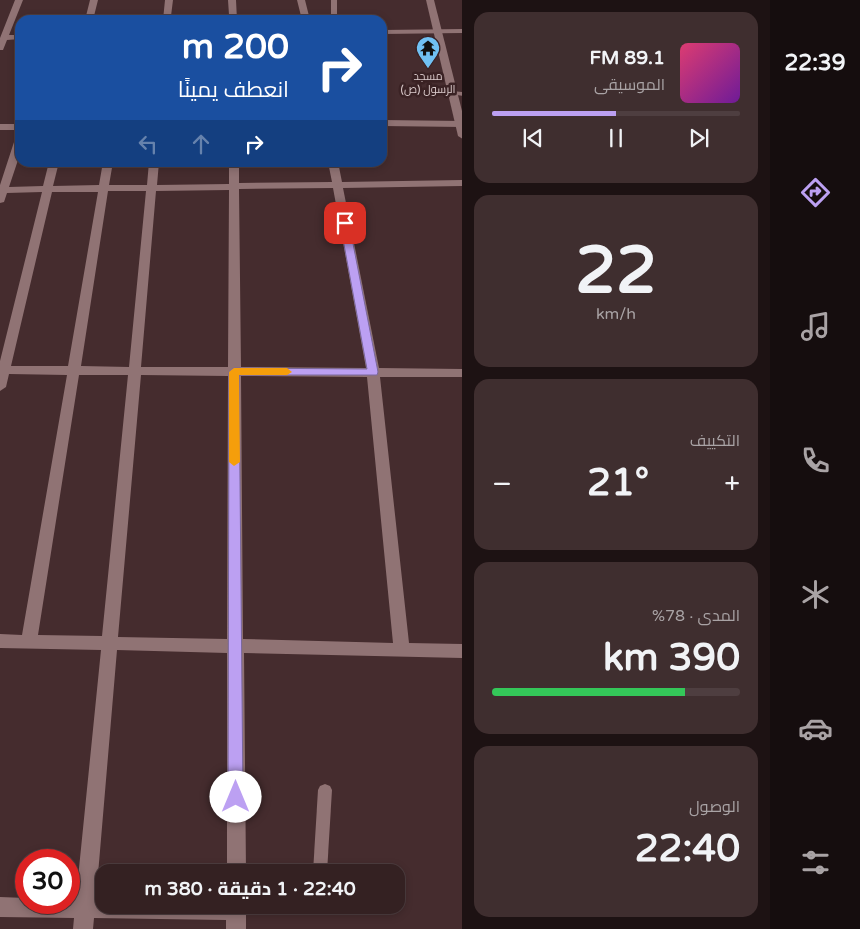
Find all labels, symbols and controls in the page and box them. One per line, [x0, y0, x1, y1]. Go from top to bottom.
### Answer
text: 200 m [182, 26, 289, 68]
icon: right [307, 35, 372, 100]
temple icon: مسجد الرسول (ص) [415, 35, 441, 69]
text: 89.1 FM [589, 47, 665, 69]
text: 22:39 [785, 50, 846, 76]
place label: مسجد الرسول (ص) [401, 70, 455, 96]
text: الموسيقى [594, 75, 665, 95]
text: انعطف يمينًا [178, 77, 289, 103]
icon: previous [519, 124, 547, 152]
icon: pause [602, 124, 630, 152]
icon: next [685, 124, 713, 152]
icon: left [134, 130, 162, 158]
icon: ahead [187, 130, 215, 158]
icon: right [240, 130, 268, 158]
icon: directions [798, 175, 833, 210]
pin [324, 202, 366, 244]
icon: arrive [331, 209, 359, 237]
text: 22 [575, 232, 657, 311]
text: km/h [596, 304, 636, 324]
icon: music [798, 309, 833, 344]
text: التكييف [690, 431, 740, 451]
icon: phone [798, 443, 833, 478]
text: 21° [587, 460, 649, 506]
text: − [492, 467, 512, 501]
text: + [724, 467, 740, 501]
icon: climate [798, 577, 833, 612]
text: المدى · 78% [652, 606, 740, 626]
text: 390 km [603, 635, 740, 681]
icon: car [798, 711, 833, 746]
position arrow [209, 770, 261, 822]
text: الوصول [689, 797, 740, 817]
text: 22:40 [635, 826, 740, 872]
icon: filters [798, 845, 833, 880]
speed limit sign: 30 [15, 849, 80, 914]
text: 22:40 · 1 دقيقة · 380 m [144, 878, 356, 900]

